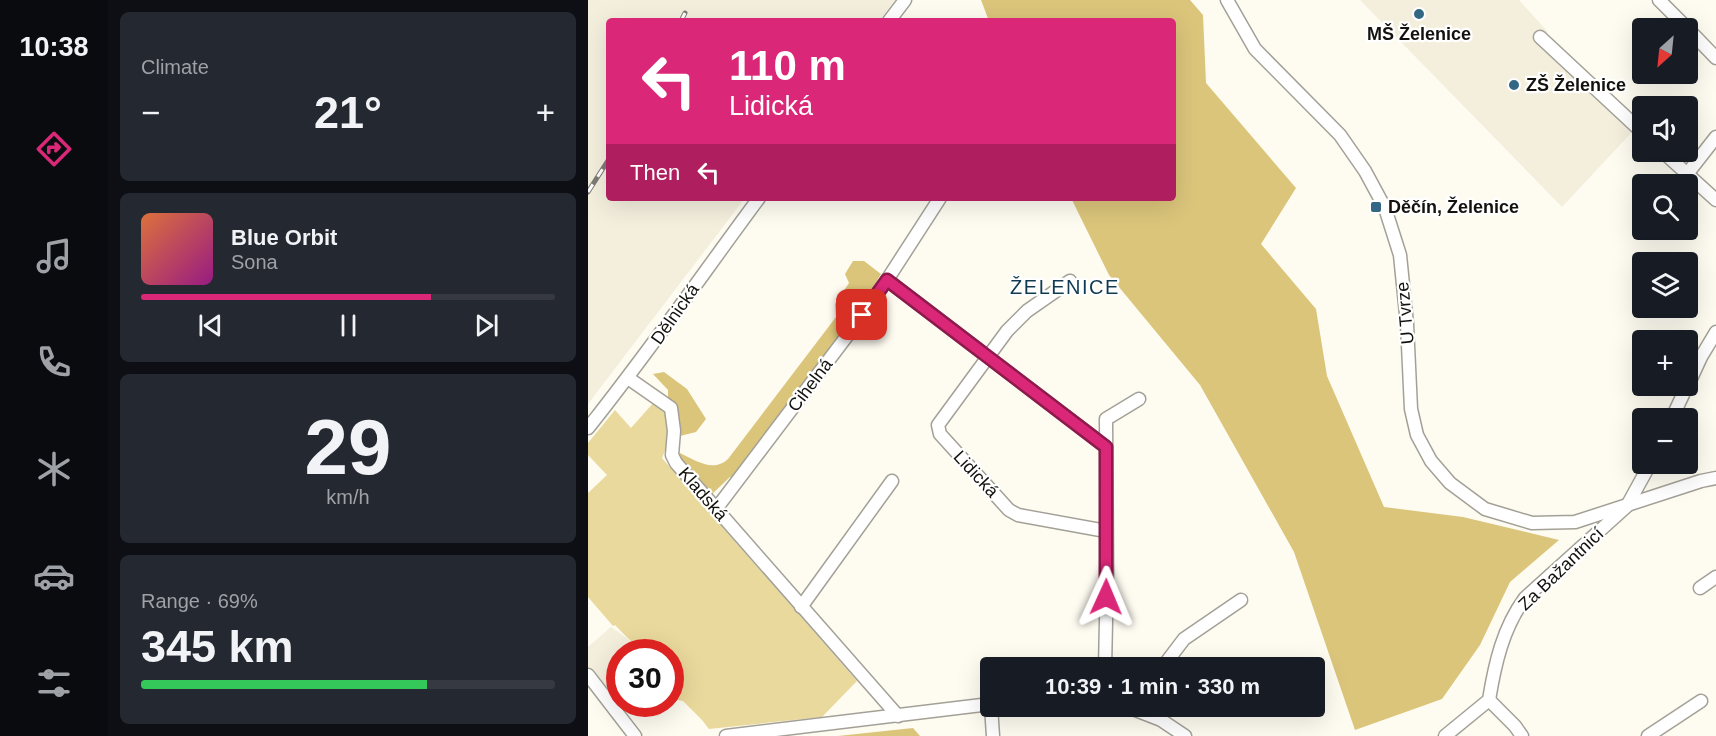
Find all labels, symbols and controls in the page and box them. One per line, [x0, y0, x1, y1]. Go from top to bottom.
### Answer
marker: MŠ Želenice [1412, 7, 1426, 21]
north arrow [1632, 18, 1698, 84]
map controls [1632, 18, 1698, 474]
place label: MŠ Želenice [1367, 23, 1471, 44]
text: 10:38 [19, 32, 89, 62]
icon: left [630, 42, 708, 120]
text: 110 m [729, 42, 846, 89]
text: Climate [141, 56, 209, 78]
place label: ZŠ Želenice [1526, 74, 1626, 95]
marker: ZŠ Želenice [1507, 78, 1521, 92]
text: 21° [314, 87, 382, 138]
text: Lidická [729, 91, 813, 121]
text: − [141, 94, 160, 131]
text: + [536, 94, 555, 131]
button: sound [1632, 96, 1698, 162]
icon: directions [33, 128, 75, 170]
icon: left [692, 156, 725, 189]
text: Then [630, 160, 680, 185]
button: search [1632, 174, 1698, 240]
place label: Děčín, Želenice [1388, 196, 1519, 217]
marker: Děčín, Želenice [1369, 200, 1383, 214]
text: Blue Orbit [231, 225, 337, 250]
icon: music [33, 235, 75, 277]
text: Sona [231, 251, 278, 273]
button: layers [1632, 252, 1698, 318]
district label: ŽELENICE [1010, 276, 1120, 298]
street label: Dělnická [647, 279, 704, 348]
street label: U Tvrze [1392, 281, 1418, 345]
pin [836, 289, 887, 340]
icon: arrive [845, 298, 878, 331]
icon: previous [194, 309, 227, 342]
icon: pause [332, 309, 365, 342]
icon: next [470, 309, 503, 342]
button: + [1632, 330, 1698, 396]
icon: phone [33, 341, 75, 383]
street label: Cihelná [784, 354, 837, 415]
text: 29 [305, 403, 391, 491]
button: − [1632, 408, 1698, 474]
street label: Lidická [950, 447, 1003, 502]
icon: climate [33, 448, 75, 490]
street label: Kladská [674, 463, 732, 525]
text: km/h [326, 486, 370, 508]
street label: Za Bažantnicí [1514, 524, 1608, 614]
icon: car [33, 555, 75, 597]
position arrow [1074, 565, 1138, 629]
text: Range · 69% [141, 590, 258, 612]
text: 345 km [141, 621, 294, 672]
speed limit sign: 30 [606, 639, 684, 717]
icon: filters [33, 662, 75, 704]
text: 10:39 · 1 min · 330 m [1045, 674, 1260, 699]

